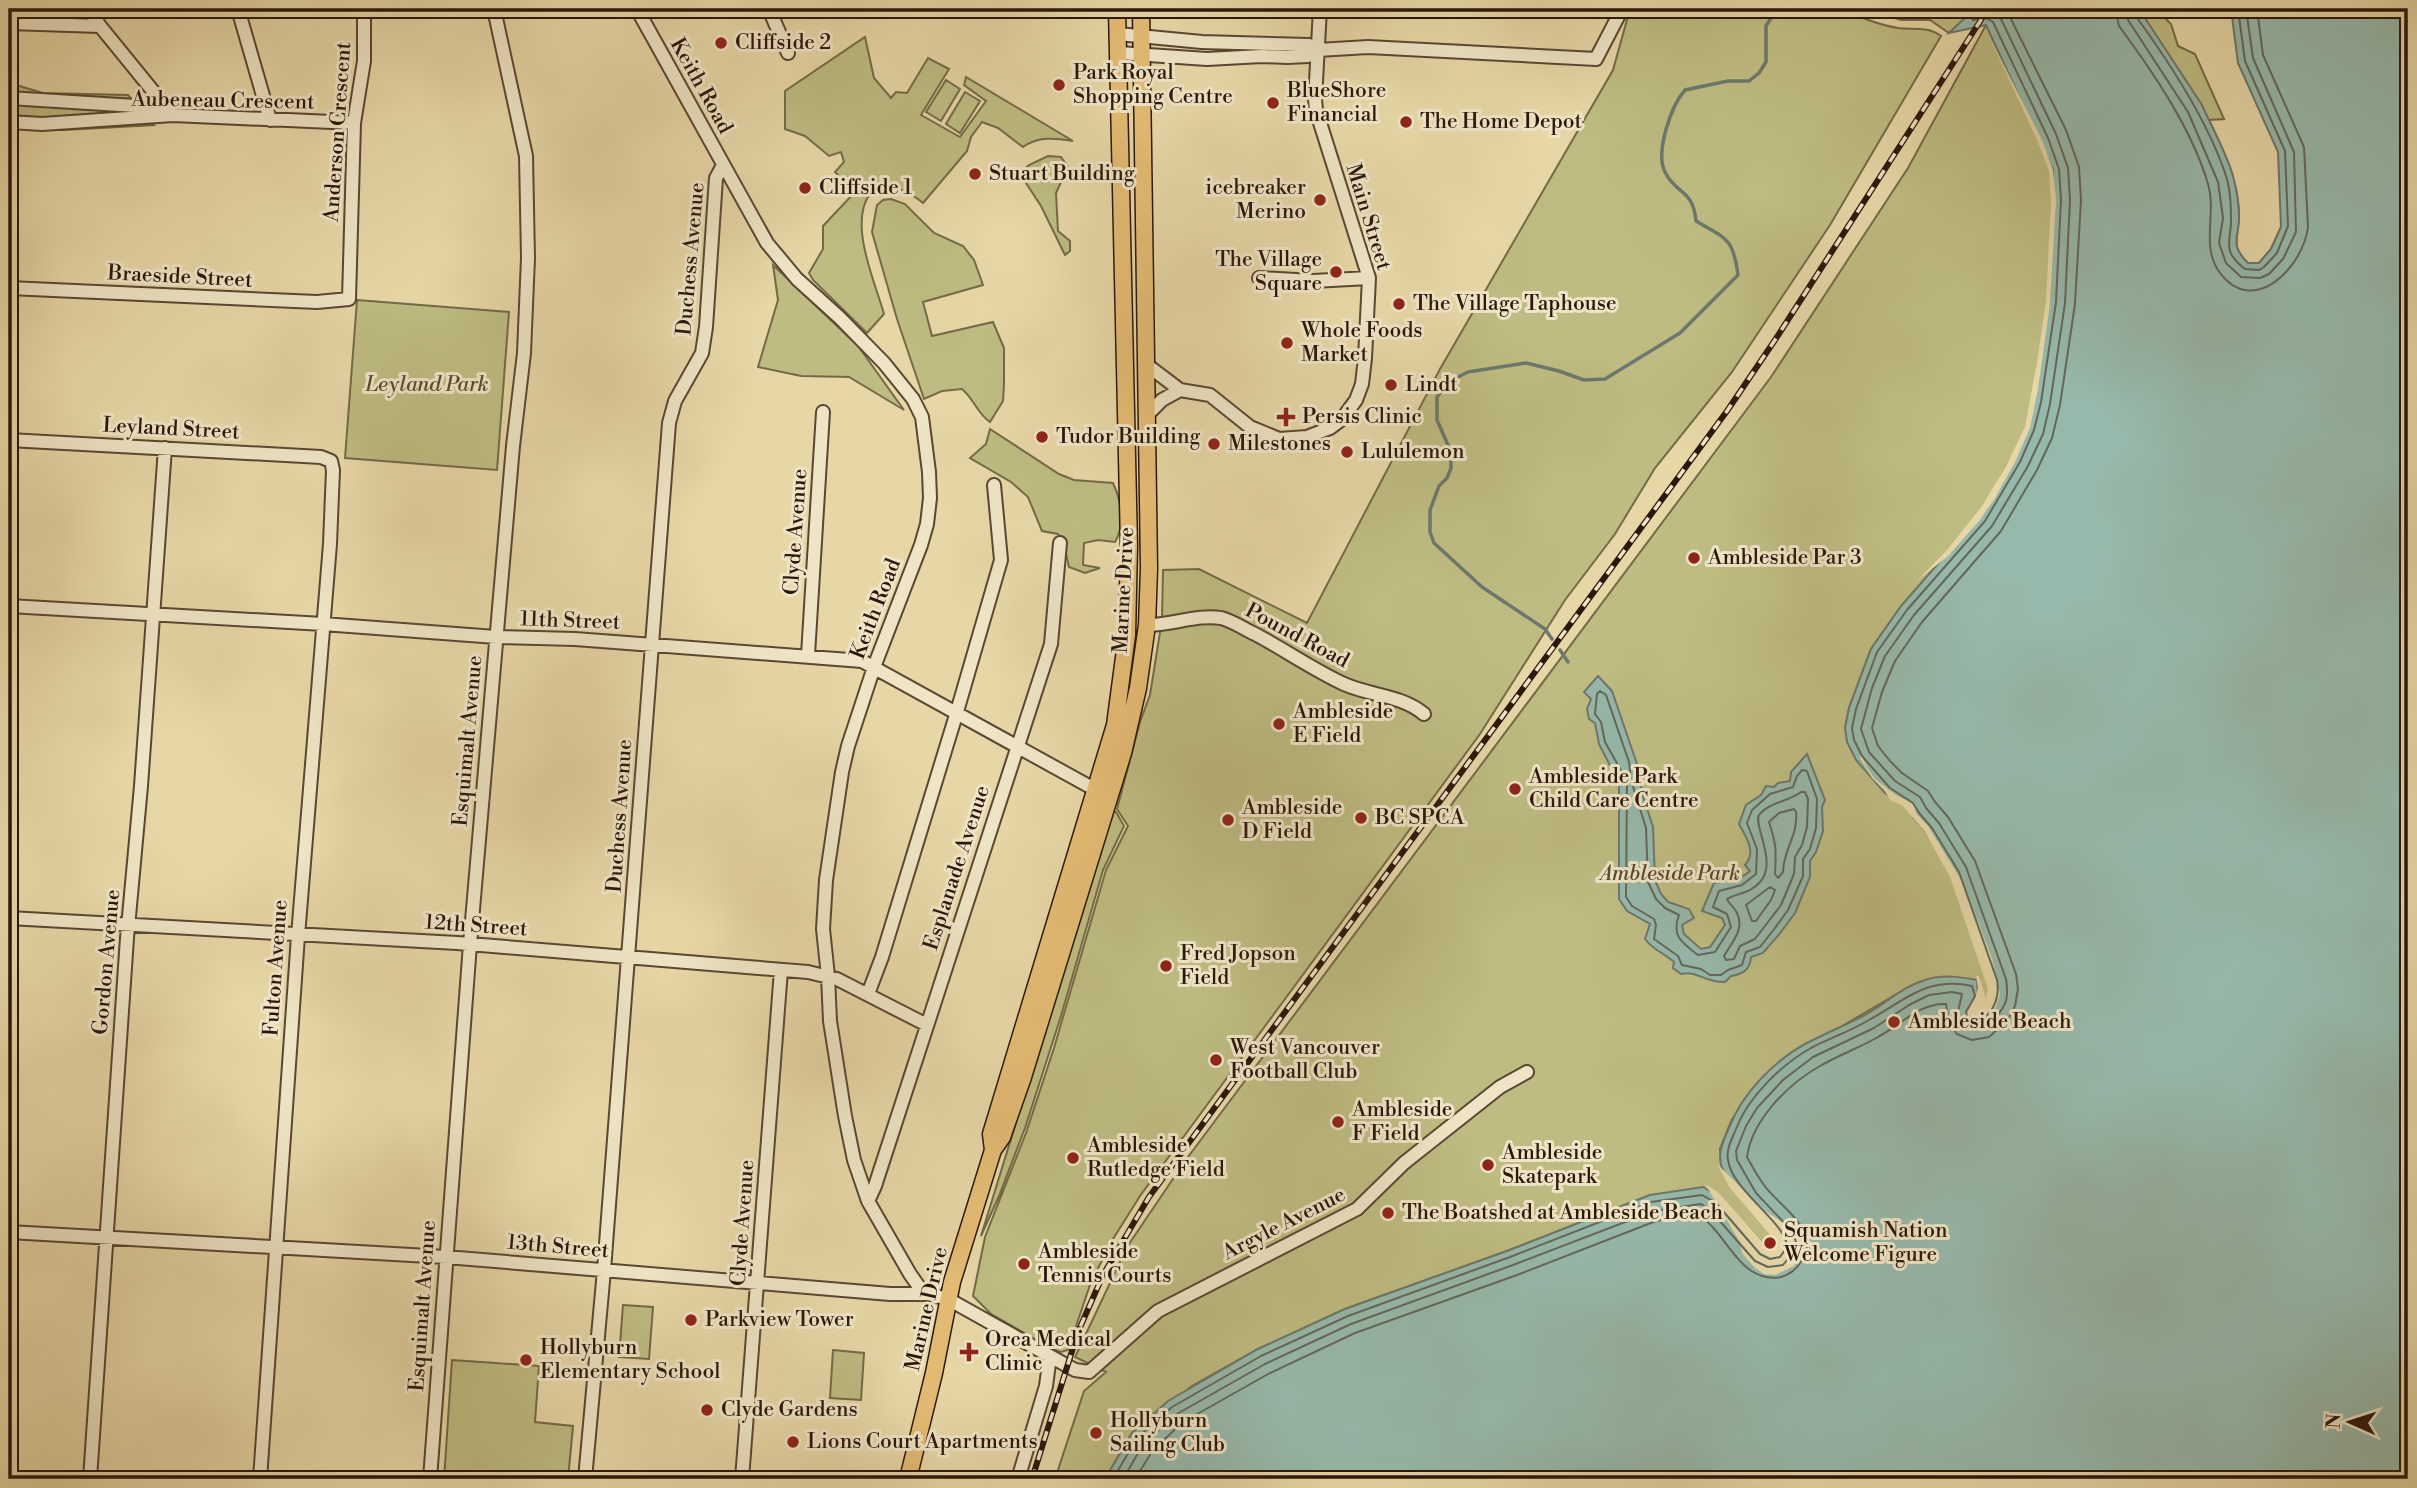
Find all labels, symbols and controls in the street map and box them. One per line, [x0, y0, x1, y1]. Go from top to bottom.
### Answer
place label: Cliffside 2 [735, 30, 831, 56]
street label: Keith Road [664, 33, 738, 139]
marker: Cliffside 2 [713, 35, 729, 51]
street label: Anderson Crescent [319, 40, 357, 224]
place label: Park Royal Shopping Centre [1073, 60, 1233, 110]
marker: Park Royal Shopping Centre [1051, 77, 1067, 93]
place label: BlueShore Financial [1286, 78, 1386, 128]
street label: Aubeneau Crescent [130, 86, 315, 116]
marker: BlueShore Financial [1265, 95, 1281, 111]
place label: The Home Depot [1420, 109, 1582, 135]
marker: The Home Depot [1398, 114, 1414, 130]
place label: Stuart Building [989, 161, 1135, 187]
street label: Main Street [1339, 161, 1397, 274]
marker: Stuart Building [967, 166, 983, 182]
place label: Cliffside 1 [819, 175, 912, 201]
place label: icebreaker Merino [1205, 175, 1306, 225]
marker: Cliffside 1 [797, 180, 813, 196]
street label: Duchess Avenue [671, 181, 711, 337]
marker: icebreaker Merino [1312, 192, 1328, 208]
place label: The Village Square [1215, 247, 1322, 297]
street label: Braeside Street [106, 260, 254, 294]
marker: The Village Square [1328, 264, 1344, 280]
place label: The Village Taphouse [1413, 291, 1617, 317]
marker: The Village Taphouse [1391, 296, 1407, 312]
place label: Whole Foods Market [1300, 318, 1423, 368]
marker: Whole Foods Market [1279, 335, 1295, 351]
park label: Leyland Park [365, 372, 489, 398]
place label: Lindt [1405, 372, 1458, 398]
marker: Lindt [1383, 377, 1399, 393]
place label: Persis Clinic [1302, 404, 1422, 430]
marker: Persis Clinic [1276, 407, 1296, 427]
street label: Leyland Street [102, 412, 241, 446]
place label: Tudor Building [1056, 424, 1200, 450]
marker: Tudor Building [1034, 429, 1050, 445]
place label: Milestones [1228, 431, 1331, 457]
marker: Milestones [1206, 436, 1222, 452]
place label: Lululemon [1361, 439, 1465, 465]
marker: Lululemon [1339, 444, 1355, 460]
street label: Clyde Avenue [779, 468, 813, 596]
street label: Marine Drive [1108, 526, 1140, 654]
place label: Ambleside Par 3 [1707, 545, 1861, 571]
marker: Ambleside Par 3 [1686, 550, 1702, 566]
street label: Keith Road [845, 555, 907, 663]
street label: Pound Road [1240, 598, 1354, 674]
street label: 11th Street [519, 606, 621, 636]
street label: Esquimalt Avenue [448, 654, 488, 828]
place label: Ambleside E Field [1292, 699, 1393, 749]
marker: Ambleside E Field [1271, 716, 1287, 732]
street label: Duchess Avenue [602, 738, 638, 894]
place label: Ambleside Park Child Care Centre [1528, 764, 1699, 814]
marker: Ambleside Park Child Care Centre [1507, 781, 1523, 797]
street label: Esplanade Avenue [918, 782, 996, 954]
place label: Ambleside D Field [1241, 795, 1342, 845]
place label: BC SPCA [1374, 805, 1465, 831]
marker: BC SPCA [1353, 810, 1369, 826]
marker: Ambleside D Field [1220, 812, 1236, 828]
park label: Ambleside Park [1598, 861, 1740, 887]
street label: Gordon Avenue [88, 888, 126, 1036]
street label: Fulton Avenue [258, 899, 294, 1037]
street label: 12th Street [424, 909, 529, 943]
place label: Fred Jopson Field [1180, 941, 1296, 991]
marker: Fred Jopson Field [1158, 958, 1174, 974]
place label: Ambleside Beach [1907, 1009, 2072, 1035]
marker: Ambleside Beach [1886, 1014, 1902, 1030]
place label: West Vancouver Football Club [1229, 1035, 1380, 1085]
marker: West Vancouver Football Club [1208, 1052, 1224, 1068]
place label: Ambleside F Field [1351, 1097, 1452, 1147]
marker: Ambleside F Field [1330, 1114, 1346, 1130]
place label: Ambleside Rutledge Field [1086, 1133, 1225, 1183]
place label: Ambleside Skatepark [1501, 1140, 1602, 1190]
marker: Ambleside Rutledge Field [1065, 1150, 1081, 1166]
marker: Ambleside Skatepark [1480, 1157, 1496, 1173]
street label: Clyde Avenue [726, 1159, 760, 1287]
street label: Argyle Avenue [1217, 1182, 1350, 1267]
place label: The Boatshed at Ambleside Beach [1402, 1200, 1723, 1226]
marker: The Boatshed at Ambleside Beach [1380, 1205, 1396, 1221]
place label: Squamish Nation Welcome Figure [1783, 1218, 1948, 1268]
street label: Esquimalt Avenue [404, 1219, 442, 1393]
street label: 13th Street [506, 1230, 611, 1264]
marker: Squamish Nation Welcome Figure [1762, 1235, 1778, 1251]
place label: Ambleside Tennis Courts [1037, 1239, 1171, 1289]
street label: Marine Drive [900, 1244, 954, 1374]
marker: Ambleside Tennis Courts [1016, 1256, 1032, 1272]
place label: Parkview Tower [705, 1307, 854, 1333]
marker: Parkview Tower [683, 1312, 699, 1328]
place label: Orca Medical Clinic [985, 1327, 1111, 1377]
place label: Hollyburn Elementary School [540, 1335, 720, 1385]
marker: Orca Medical Clinic [959, 1342, 979, 1362]
marker: Hollyburn Elementary School [518, 1352, 534, 1368]
north arrow [2316, 1386, 2386, 1456]
place label: Clyde Gardens [721, 1397, 858, 1423]
marker: Clyde Gardens [699, 1402, 715, 1418]
place label: Hollyburn Sailing Club [1110, 1408, 1225, 1458]
text: N [2322, 1413, 2346, 1429]
marker: Hollyburn Sailing Club [1088, 1425, 1104, 1441]
place label: Lions Court Apartments [807, 1429, 1038, 1455]
marker: Lions Court Apartments [785, 1434, 801, 1450]

